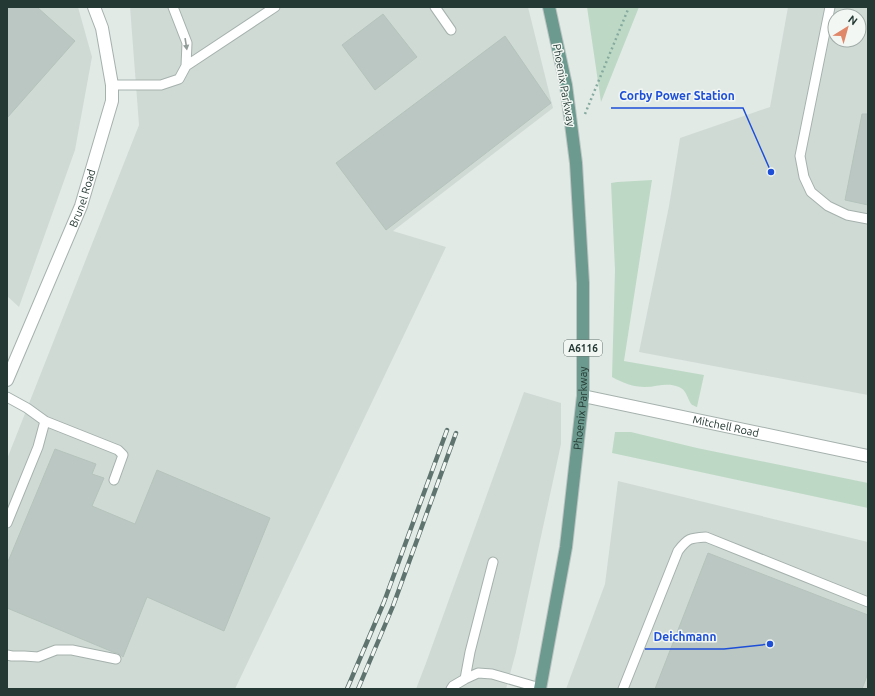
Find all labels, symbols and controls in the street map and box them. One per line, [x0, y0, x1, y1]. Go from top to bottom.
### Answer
north arrow [827, 8, 867, 48]
text: N [846, 13, 860, 27]
one-way arrow [183, 37, 189, 50]
street label: Phoenix Parkway [551, 43, 577, 128]
callout: Corby Power Station [611, 84, 743, 108]
text: Corby Power Station [619, 89, 735, 102]
street label: Brunel Road [67, 168, 98, 229]
road number: A6116 [564, 340, 602, 356]
street label: Phoenix Parkway [571, 366, 589, 451]
street label: Mitchell Road [691, 413, 760, 439]
callout: Deichmann [645, 625, 724, 649]
text: Deichmann [654, 630, 716, 643]

